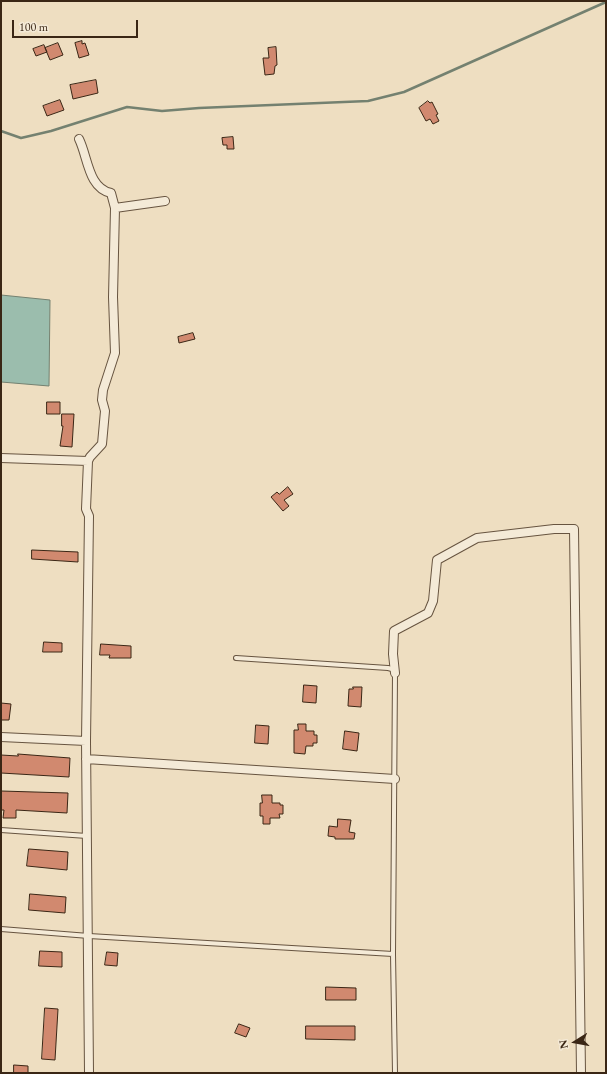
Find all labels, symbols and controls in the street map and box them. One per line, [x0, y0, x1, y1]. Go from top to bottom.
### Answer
scale bar [14, 12, 140, 38]
text: 100 m [19, 19, 48, 35]
north arrow [555, 1022, 595, 1062]
text: N [555, 1039, 571, 1050]

